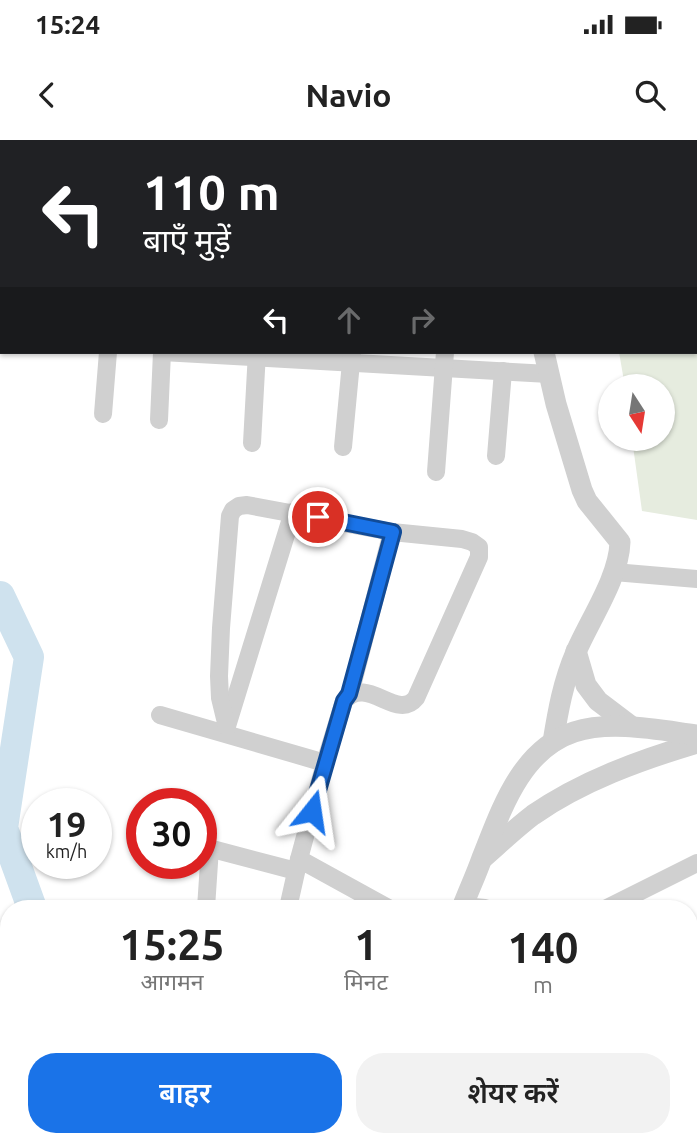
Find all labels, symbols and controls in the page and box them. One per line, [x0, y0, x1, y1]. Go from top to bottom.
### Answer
text: 15:24 [35, 10, 100, 39]
icon: back [28, 76, 66, 114]
icon: search [631, 76, 669, 114]
text: Navio [305, 77, 392, 113]
text: 110 m [143, 164, 280, 219]
icon: left [28, 168, 119, 259]
text: बाएँ मुड़ें [143, 222, 231, 258]
icon: left [257, 301, 295, 339]
icon: ahead [330, 301, 368, 339]
icon: right [403, 301, 441, 339]
north arrow [598, 374, 676, 452]
map controls [598, 374, 675, 451]
pin [288, 487, 348, 547]
icon: arrive [299, 498, 337, 536]
position arrow [275, 774, 349, 848]
speed limit sign: 30 [126, 788, 217, 879]
text: 19 [47, 804, 86, 844]
text: km/h [46, 841, 87, 861]
text: 15:25 [119, 921, 225, 968]
text: 1 [354, 921, 378, 968]
text: 140 [507, 924, 579, 971]
text: आगमन [140, 969, 203, 994]
text: मिनट [344, 969, 388, 994]
text: m [533, 972, 553, 997]
button: बाहर [28, 1053, 342, 1133]
button: शेयर करें [356, 1053, 670, 1133]

